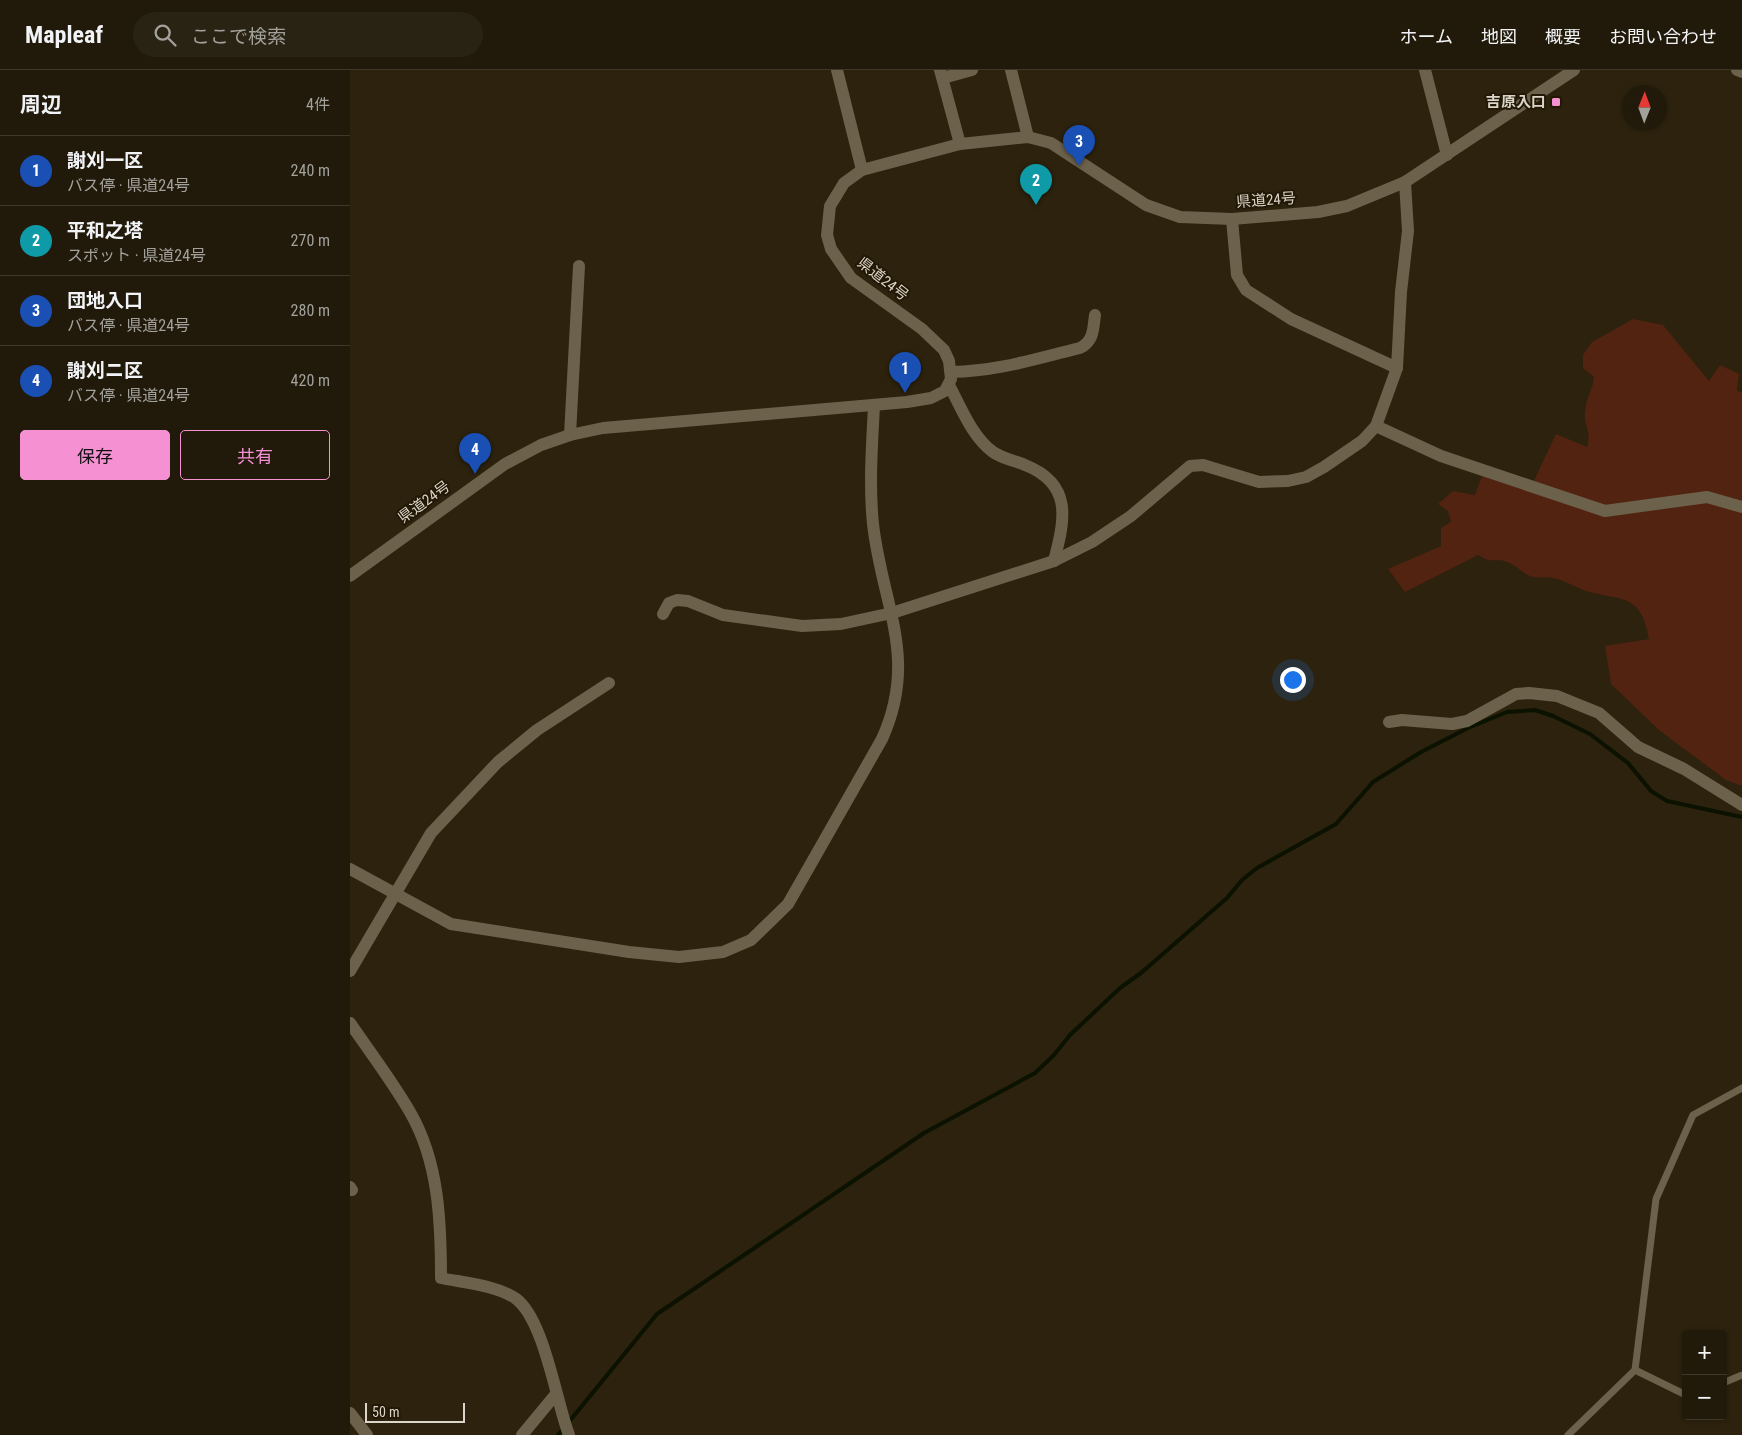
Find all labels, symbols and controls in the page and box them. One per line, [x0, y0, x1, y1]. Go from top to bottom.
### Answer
search box [133, 12, 483, 57]
text: Mapleaf [25, 21, 103, 49]
icon: search [151, 21, 179, 49]
text: ここで検索 [191, 25, 286, 48]
text: ホーム [1400, 26, 1453, 47]
text: 地図 [1481, 26, 1517, 47]
text: 概要 [1545, 26, 1581, 47]
text: お問い合わせ [1609, 26, 1717, 47]
north arrow [1622, 85, 1667, 130]
text: 周辺 [20, 93, 62, 117]
place label: 吉原入口 [1486, 93, 1546, 111]
text: 4件 [306, 95, 330, 114]
marker: 吉原入口 [1550, 96, 1562, 108]
pin: 3 [1063, 125, 1095, 166]
text: 謝刈一区 [67, 149, 143, 172]
text: 1 [32, 161, 40, 180]
text: 240 m [291, 161, 330, 180]
pin: 2 [1020, 164, 1052, 205]
text: バス停 · 県道24号 [67, 176, 190, 195]
street label: 県道24号 [1236, 189, 1296, 211]
text: 平和之塔 [67, 219, 143, 242]
text: 2 [32, 231, 40, 250]
text: 270 m [291, 231, 330, 250]
text: スポット · 県道24号 [67, 246, 206, 265]
street label: 県道24号 [854, 253, 912, 305]
text: 団地入口 [67, 289, 143, 312]
text: 3 [32, 301, 40, 320]
text: 280 m [291, 301, 330, 320]
text: バス停 · 県道24号 [67, 316, 190, 335]
pin: 1 [889, 352, 921, 393]
text: 謝刈ニ区 [67, 359, 143, 382]
text: 4 [32, 371, 40, 390]
text: 420 m [291, 371, 330, 390]
text: バス停 · 県道24号 [67, 386, 190, 405]
button: 保存 [20, 430, 170, 480]
button: 共有 [180, 430, 330, 480]
pin: 4 [459, 433, 491, 474]
street label: 県道24号 [395, 477, 453, 527]
your location [1280, 667, 1306, 693]
map controls [1682, 1330, 1727, 1420]
button: + [1682, 1330, 1727, 1375]
button: − [1682, 1375, 1727, 1420]
scale bar [365, 1400, 465, 1423]
text: 50 m [372, 1404, 400, 1420]

